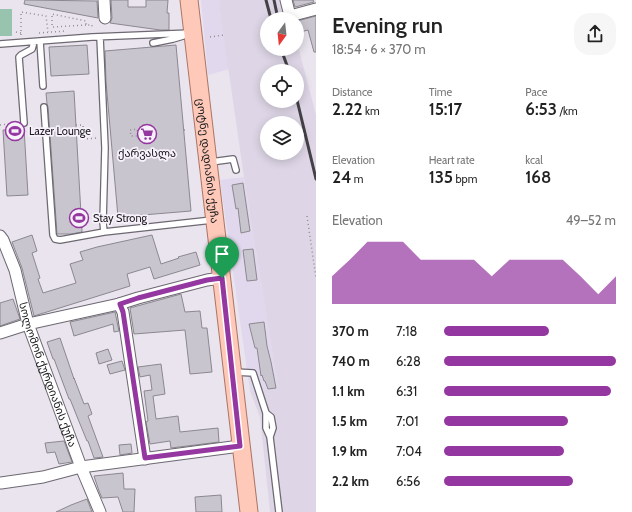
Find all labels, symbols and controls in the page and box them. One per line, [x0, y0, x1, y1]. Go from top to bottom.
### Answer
north arrow [260, 12, 304, 56]
map controls [260, 12, 304, 160]
text: Evening run [332, 12, 443, 39]
button: share [574, 13, 616, 55]
text: 18:54 · 6 × 370 m [332, 41, 426, 57]
button: locate [260, 64, 304, 108]
text: Distance [332, 85, 373, 99]
text: Time [429, 85, 452, 99]
text: Pace [525, 85, 547, 99]
street label: ცოტნე დადიანის ქუჩა [194, 98, 222, 224]
text: 2.22 [332, 99, 363, 119]
text: 15:17 [429, 99, 462, 119]
text: 6:53 [525, 99, 557, 119]
text: km [363, 104, 380, 118]
text: /km [557, 104, 578, 118]
button: layers [260, 116, 304, 160]
sports icon: Lazer Lounge [4, 120, 26, 142]
supermarket icon: ქარვასლა [136, 123, 158, 145]
place label: Lazer Lounge [29, 124, 91, 138]
place label: ქარვასლა [118, 146, 176, 160]
text: Elevation [332, 153, 375, 167]
text: Heart rate [429, 153, 475, 167]
text: kcal [525, 153, 543, 167]
text: 24 [332, 167, 351, 187]
text: 135 [429, 167, 453, 187]
text: 168 [525, 167, 551, 187]
text: m [351, 172, 363, 186]
text: bpm [453, 172, 477, 186]
sports icon: Stay Strong [68, 207, 90, 229]
place label: Stay Strong [93, 211, 148, 225]
text: Elevation [332, 212, 383, 228]
text: 49–52 m [566, 212, 616, 228]
pin [205, 237, 239, 278]
icon: arrive [211, 243, 233, 265]
street label: სოლომონ ქურდიანის ქუჩა [16, 301, 80, 449]
text: 370 m [332, 323, 369, 339]
text: 7:18 [396, 323, 417, 339]
text: 740 m [332, 353, 370, 369]
text: 6:28 [396, 353, 421, 369]
text: 1.1 km [332, 383, 365, 399]
text: 6:31 [396, 383, 417, 399]
text: 1.5 km [332, 413, 367, 429]
text: 7:01 [396, 413, 419, 429]
text: 1.9 km [332, 443, 367, 459]
text: 7:04 [396, 443, 422, 459]
text: 2.2 km [332, 473, 369, 489]
text: 6:56 [396, 473, 421, 489]

